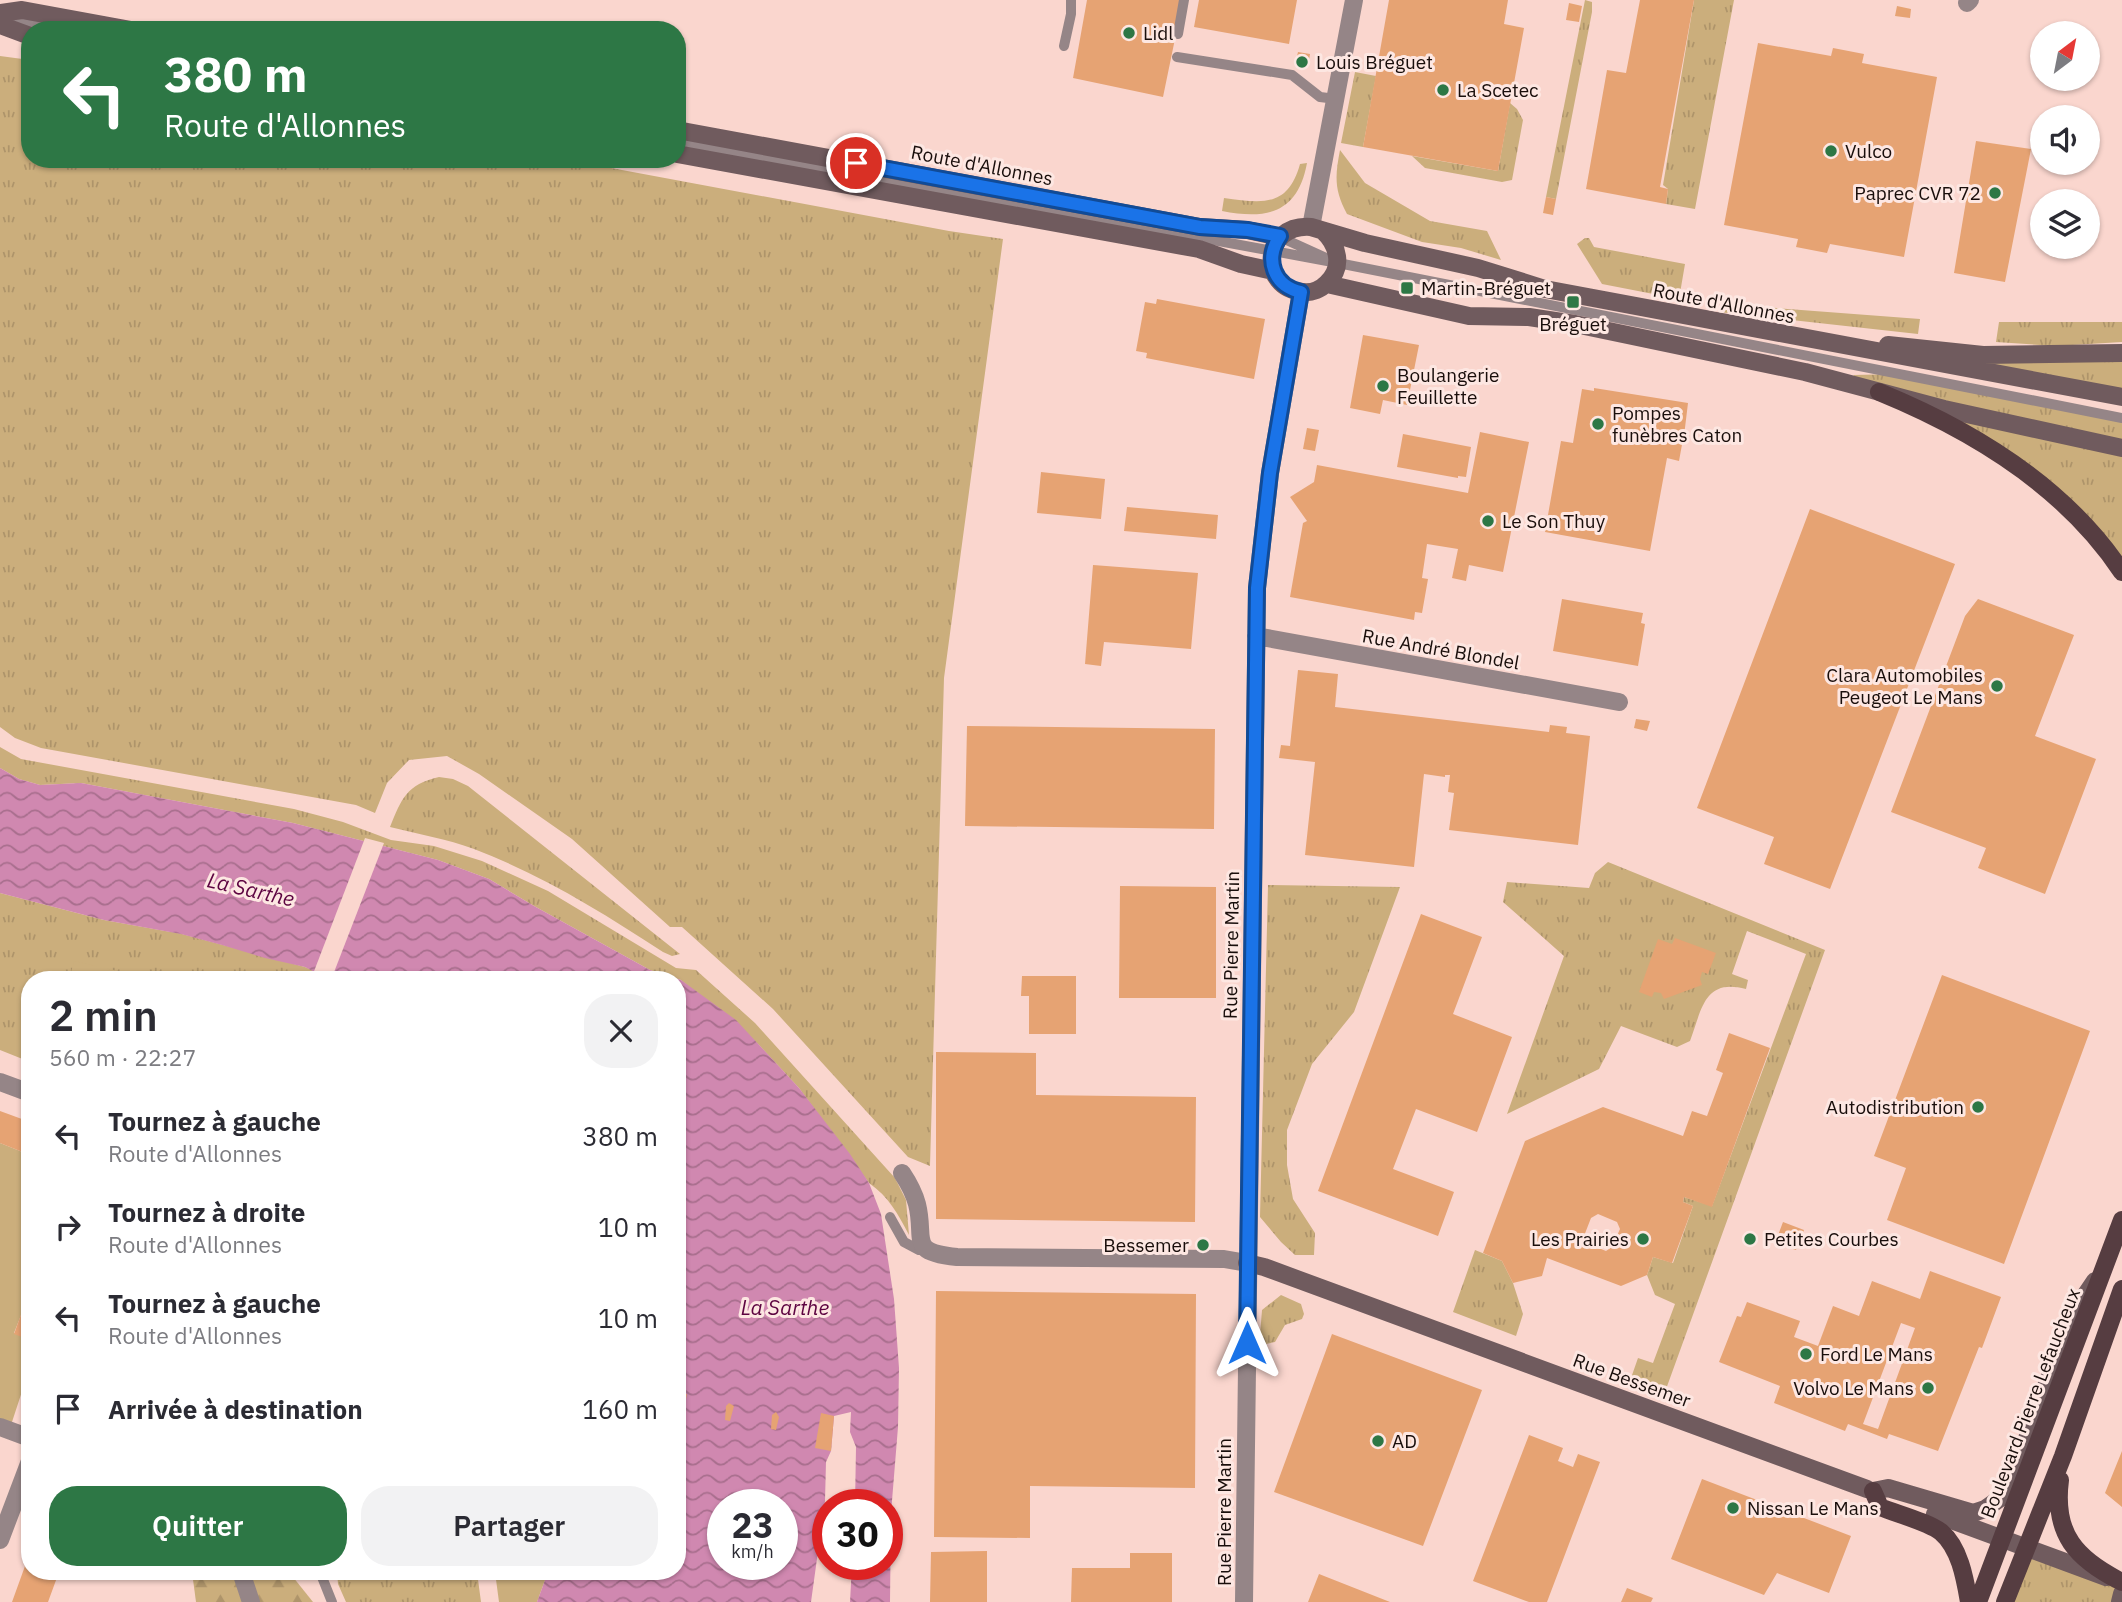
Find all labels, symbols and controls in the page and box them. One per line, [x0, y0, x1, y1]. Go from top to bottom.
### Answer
place label: Lidl [1143, 21, 1173, 45]
north arrow [2030, 21, 2100, 91]
map controls [2030, 21, 2100, 259]
marker: Lidl [1121, 25, 1137, 41]
text: 380 m [164, 42, 308, 105]
icon: left [49, 49, 140, 140]
place label: Louis Bréguet [1316, 50, 1433, 74]
marker: Louis Bréguet [1294, 54, 1310, 70]
place label: La Scetec [1457, 78, 1539, 102]
marker: La Scetec [1435, 82, 1451, 98]
text: Route d'Allonnes [164, 104, 406, 146]
button: sound [2030, 105, 2100, 175]
pin [826, 133, 886, 193]
place label: Vulco [1845, 139, 1892, 163]
street label: Route d'Allonnes [909, 140, 1055, 190]
marker: Vulco [1823, 143, 1839, 159]
icon: arrive [837, 144, 875, 182]
place label: Paprec CVR 72 [1854, 181, 1981, 205]
marker: Paprec CVR 72 [1987, 185, 2003, 201]
button: layers [2030, 189, 2100, 259]
place label: Martin-Bréguet [1421, 276, 1551, 300]
street label: Route d'Allonnes [1651, 278, 1797, 328]
marker: Martin-Bréguet [1399, 280, 1415, 296]
marker: Bréguet [1565, 294, 1581, 310]
place label: Bréguet [1539, 312, 1607, 336]
place label: Boulangerie Feuillette [1397, 363, 1499, 409]
marker: Boulangerie Feuillette [1375, 378, 1391, 394]
place label: Pompes funèbres Caton [1612, 401, 1742, 447]
marker: Pompes funèbres Caton [1590, 416, 1606, 432]
place label: Le Son Thuy [1502, 509, 1606, 533]
marker: Le Son Thuy [1480, 513, 1496, 529]
street label: Rue André Blondel [1360, 623, 1522, 675]
place label: Clara Automobiles Peugeot Le Mans [1826, 663, 1983, 709]
marker: Clara Automobiles Peugeot Le Mans [1989, 678, 2005, 694]
water label: La Sarthe [205, 865, 298, 913]
street label: Rue Pierre Martin [1218, 871, 1244, 1019]
text: 2 min [49, 988, 158, 1043]
button: close [584, 994, 658, 1068]
text: 560 m · 22:27 [49, 1042, 196, 1072]
place label: Autodistribution [1826, 1095, 1964, 1119]
marker: Autodistribution [1970, 1099, 1986, 1115]
text: Tournez à gauche [108, 1104, 321, 1138]
icon: left [49, 1117, 87, 1155]
text: 380 m [582, 1119, 658, 1153]
text: Route d'Allonnes [108, 1138, 282, 1168]
text: Tournez à droite [108, 1195, 305, 1229]
icon: right [49, 1208, 87, 1246]
text: 10 m [598, 1210, 658, 1244]
place label: Les Prairies [1531, 1227, 1629, 1251]
place label: Petites Courbes [1764, 1227, 1899, 1251]
text: Route d'Allonnes [108, 1229, 282, 1259]
marker: Les Prairies [1635, 1231, 1651, 1247]
marker: Petites Courbes [1742, 1231, 1758, 1247]
place label: Bessemer [1103, 1233, 1189, 1257]
marker: Bessemer [1195, 1237, 1211, 1253]
street label: Boulevard Pierre Lefaucheux [1975, 1284, 2085, 1521]
text: Tournez à gauche [108, 1286, 321, 1320]
water label: La Sarthe [741, 1293, 829, 1321]
icon: left [49, 1299, 87, 1337]
text: 10 m [598, 1301, 658, 1335]
position arrow [1210, 1306, 1284, 1380]
text: Route d'Allonnes [108, 1320, 282, 1350]
place label: Ford Le Mans [1820, 1342, 1933, 1366]
marker: Ford Le Mans [1798, 1346, 1814, 1362]
street label: Rue Bessemer [1570, 1348, 1694, 1412]
place label: Volvo Le Mans [1793, 1376, 1914, 1400]
marker: Volvo Le Mans [1920, 1380, 1936, 1396]
icon: arrive [49, 1390, 87, 1428]
text: Arrivée à destination [108, 1392, 363, 1426]
text: 160 m [582, 1392, 658, 1426]
place label: AD [1392, 1429, 1417, 1453]
marker: AD [1370, 1433, 1386, 1449]
street label: Rue Pierre Martin [1212, 1438, 1236, 1586]
button: Quitter [49, 1486, 347, 1566]
button: Partager [361, 1486, 658, 1566]
speed limit sign: 30 [812, 1489, 903, 1580]
place label: Nissan Le Mans [1747, 1496, 1879, 1520]
marker: Nissan Le Mans [1725, 1500, 1741, 1516]
text: 23 [731, 1502, 774, 1548]
text: km/h [731, 1540, 774, 1563]

